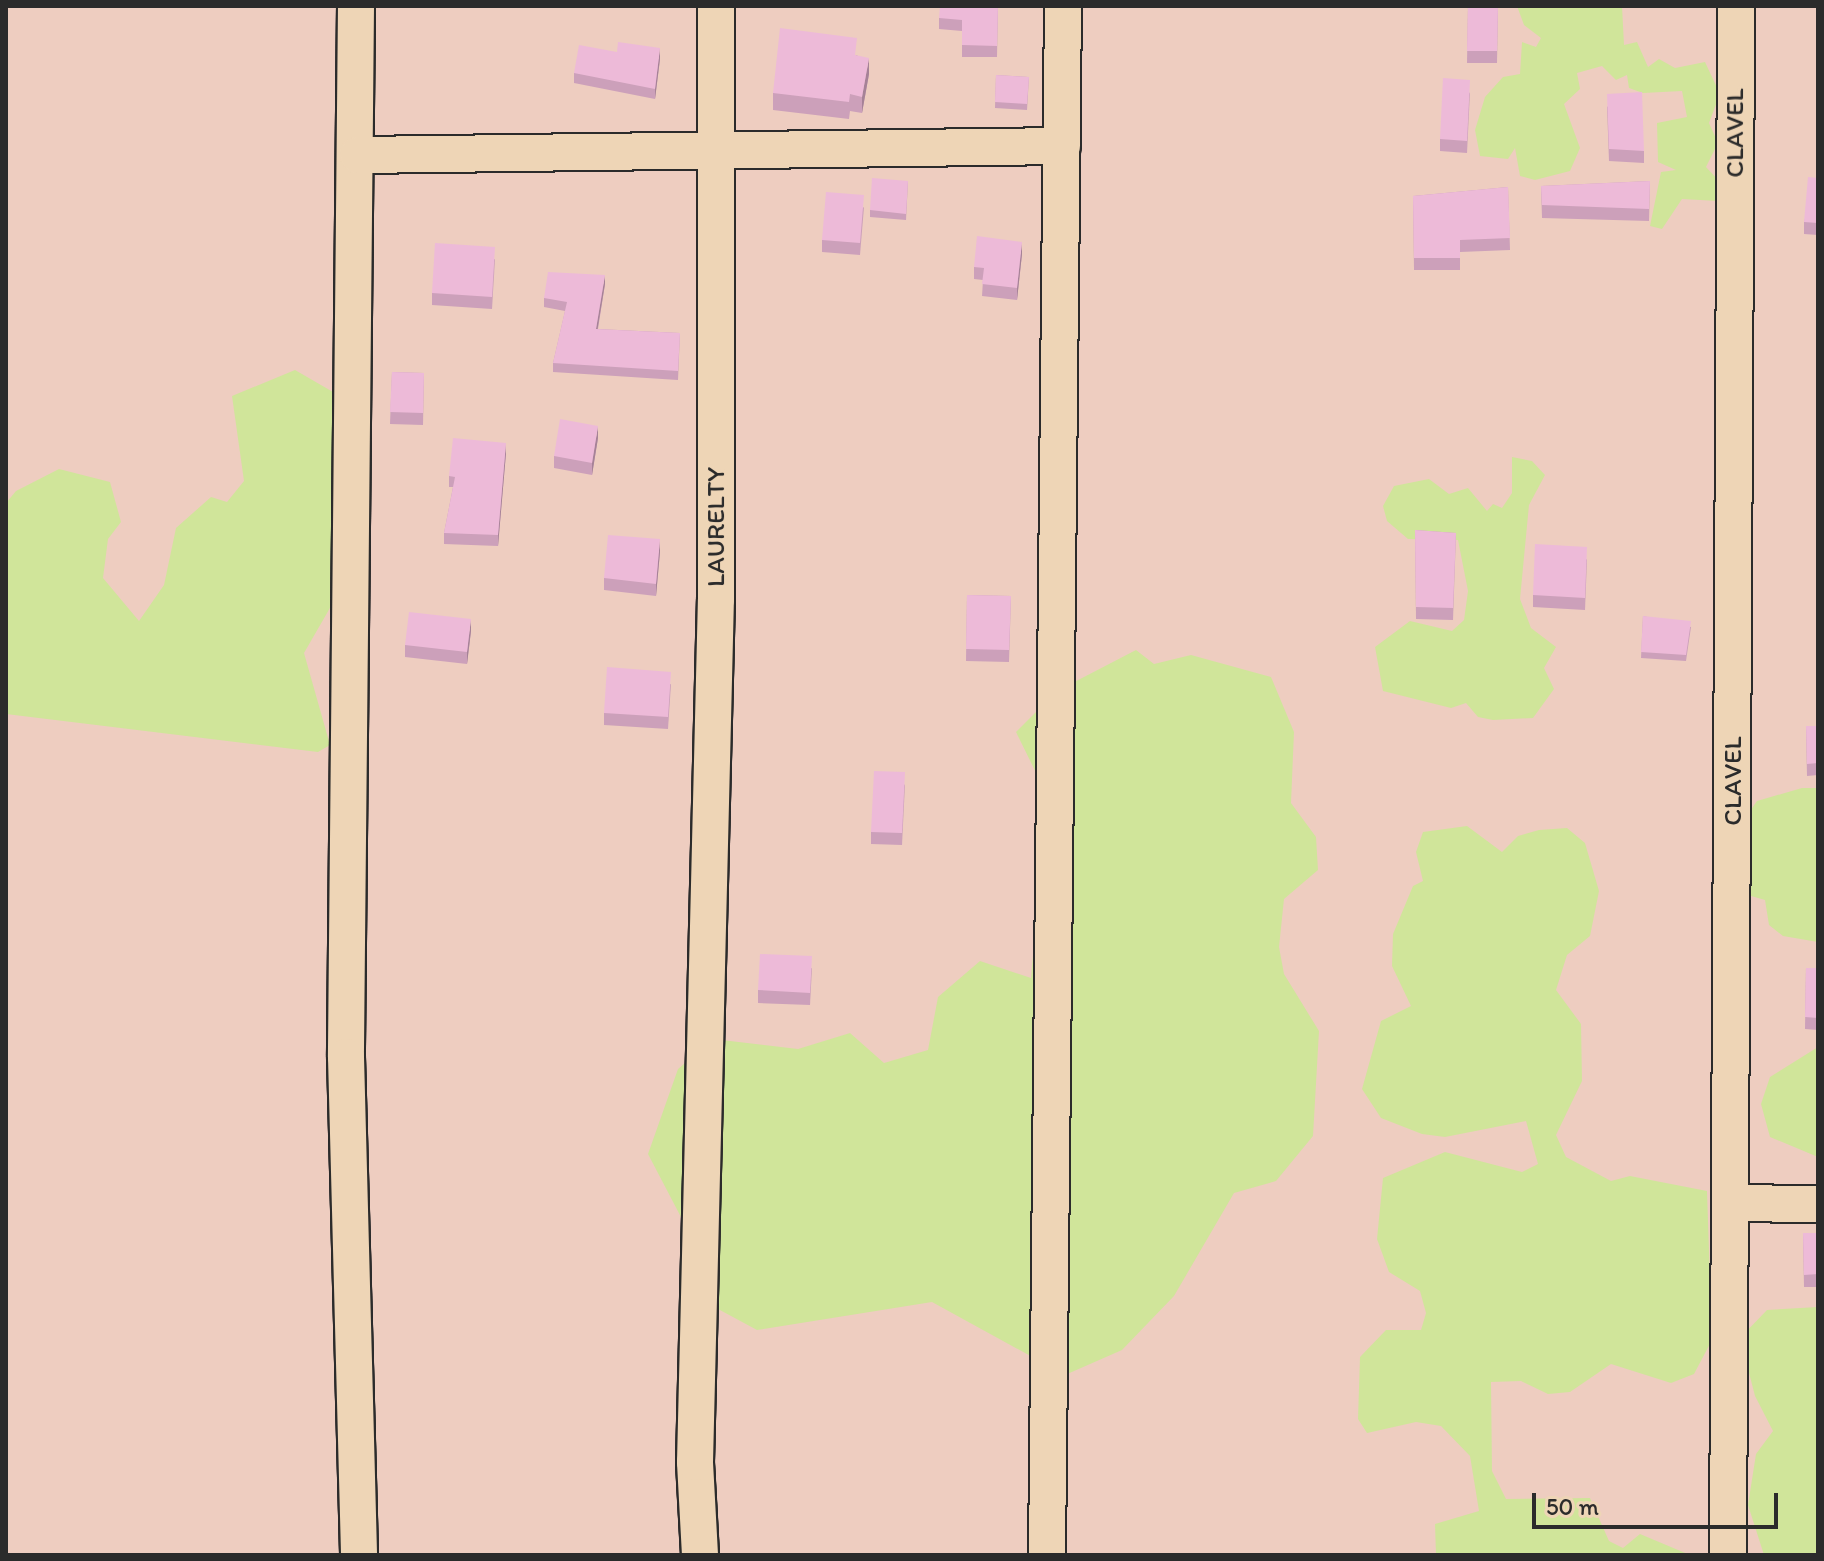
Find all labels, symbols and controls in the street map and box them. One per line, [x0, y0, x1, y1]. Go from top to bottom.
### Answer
street label: CLAVEL [1719, 88, 1751, 178]
street label: LAURELTY [700, 467, 732, 587]
street label: CLAVEL [1717, 736, 1749, 826]
scale bar [1536, 1477, 1782, 1527]
text: 50 m [1546, 1492, 1599, 1521]

